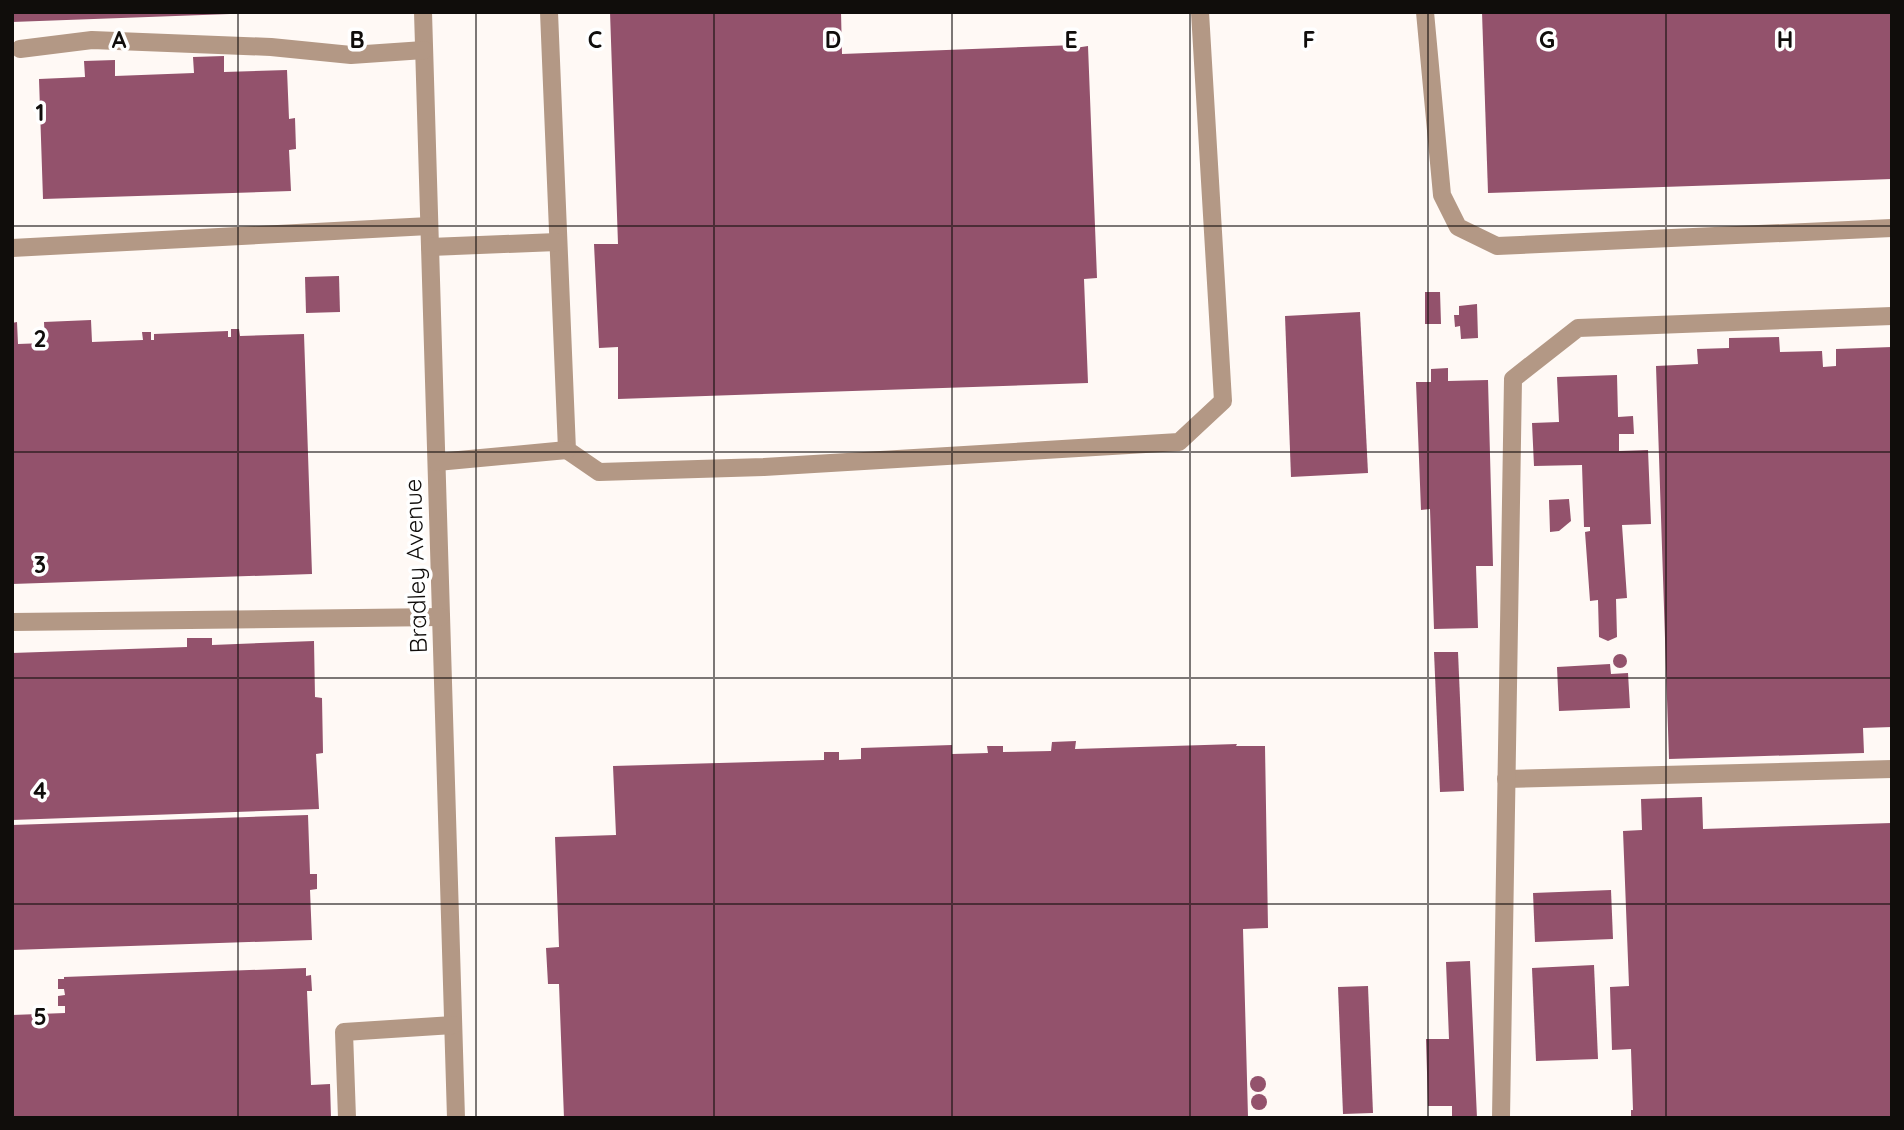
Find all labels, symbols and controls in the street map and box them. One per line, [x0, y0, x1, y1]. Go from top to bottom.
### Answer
text: A [112, 25, 127, 54]
text: B [349, 25, 365, 54]
text: C [588, 25, 602, 54]
text: D [825, 25, 841, 54]
text: E [1064, 25, 1078, 54]
text: F [1303, 25, 1315, 54]
text: G [1539, 25, 1555, 54]
text: H [1777, 25, 1793, 54]
text: 1 [36, 98, 44, 127]
text: 2 [33, 324, 47, 353]
street label: Bradley Avenue [397, 478, 433, 654]
text: 3 [34, 550, 46, 579]
text: 4 [33, 776, 47, 805]
text: 5 [33, 1002, 47, 1031]

